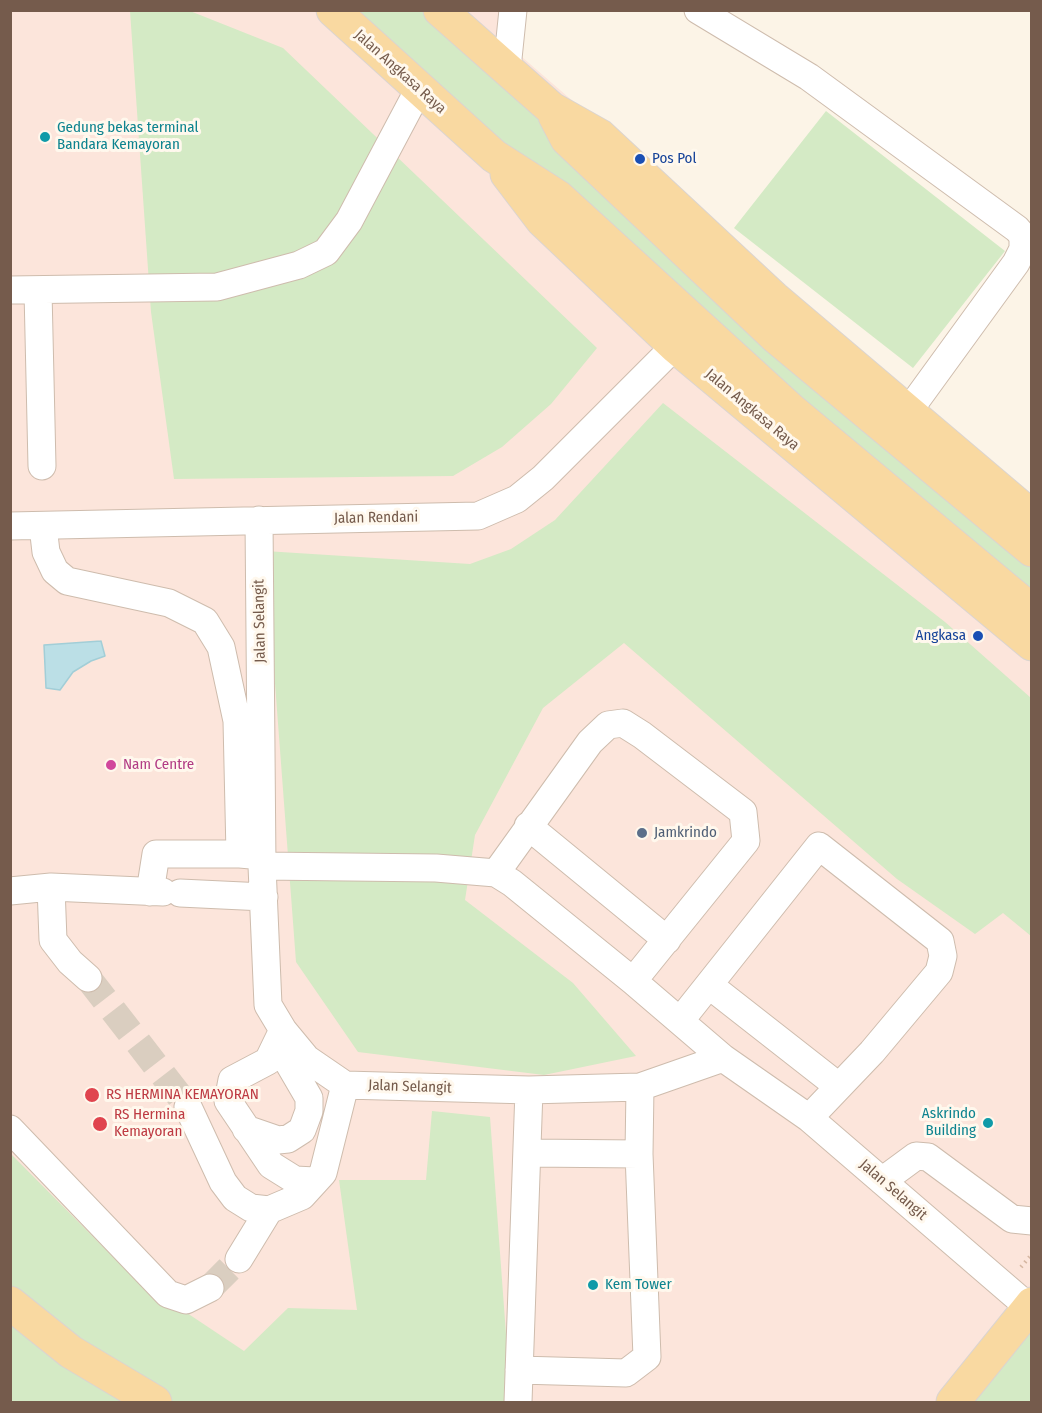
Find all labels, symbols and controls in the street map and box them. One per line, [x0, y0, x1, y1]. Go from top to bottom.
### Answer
street label: Jalan Angkasa Raya [351, 26, 449, 118]
place label: Gedung bekas terminal Bandara Kemayoran [57, 119, 198, 154]
marker: Gedung bekas terminal Bandara Kemayoran [38, 130, 52, 144]
place label: Pos Pol [652, 150, 696, 168]
marker: Pos Pol [633, 152, 647, 166]
street label: Jalan Angkasa Raya [701, 366, 803, 454]
street label: Jalan Rendani [334, 508, 418, 528]
street label: Jalan Selangit [250, 579, 270, 663]
place label: Angkasa [915, 627, 966, 645]
marker: Angkasa [971, 629, 985, 643]
place label: Nam Centre [123, 756, 194, 774]
marker: Nam Centre [104, 758, 118, 772]
place label: Jamkrindo [654, 824, 717, 842]
marker: Jamkrindo [635, 826, 649, 840]
street label: Jalan Selangit [368, 1077, 452, 1097]
marker: RS HERMINA KEMAYORAN [83, 1086, 101, 1104]
place label: RS HERMINA KEMAYORAN [106, 1086, 259, 1104]
place label: Askrindo Building [922, 1105, 976, 1140]
place label: RS Hermina Kemayoran [114, 1106, 185, 1141]
marker: RS Hermina Kemayoran [91, 1115, 109, 1133]
marker: Askrindo Building [981, 1116, 995, 1130]
street label: Jalan Selangit [856, 1156, 930, 1224]
place label: Kem Tower [605, 1276, 672, 1294]
marker: Kem Tower [586, 1278, 600, 1292]

